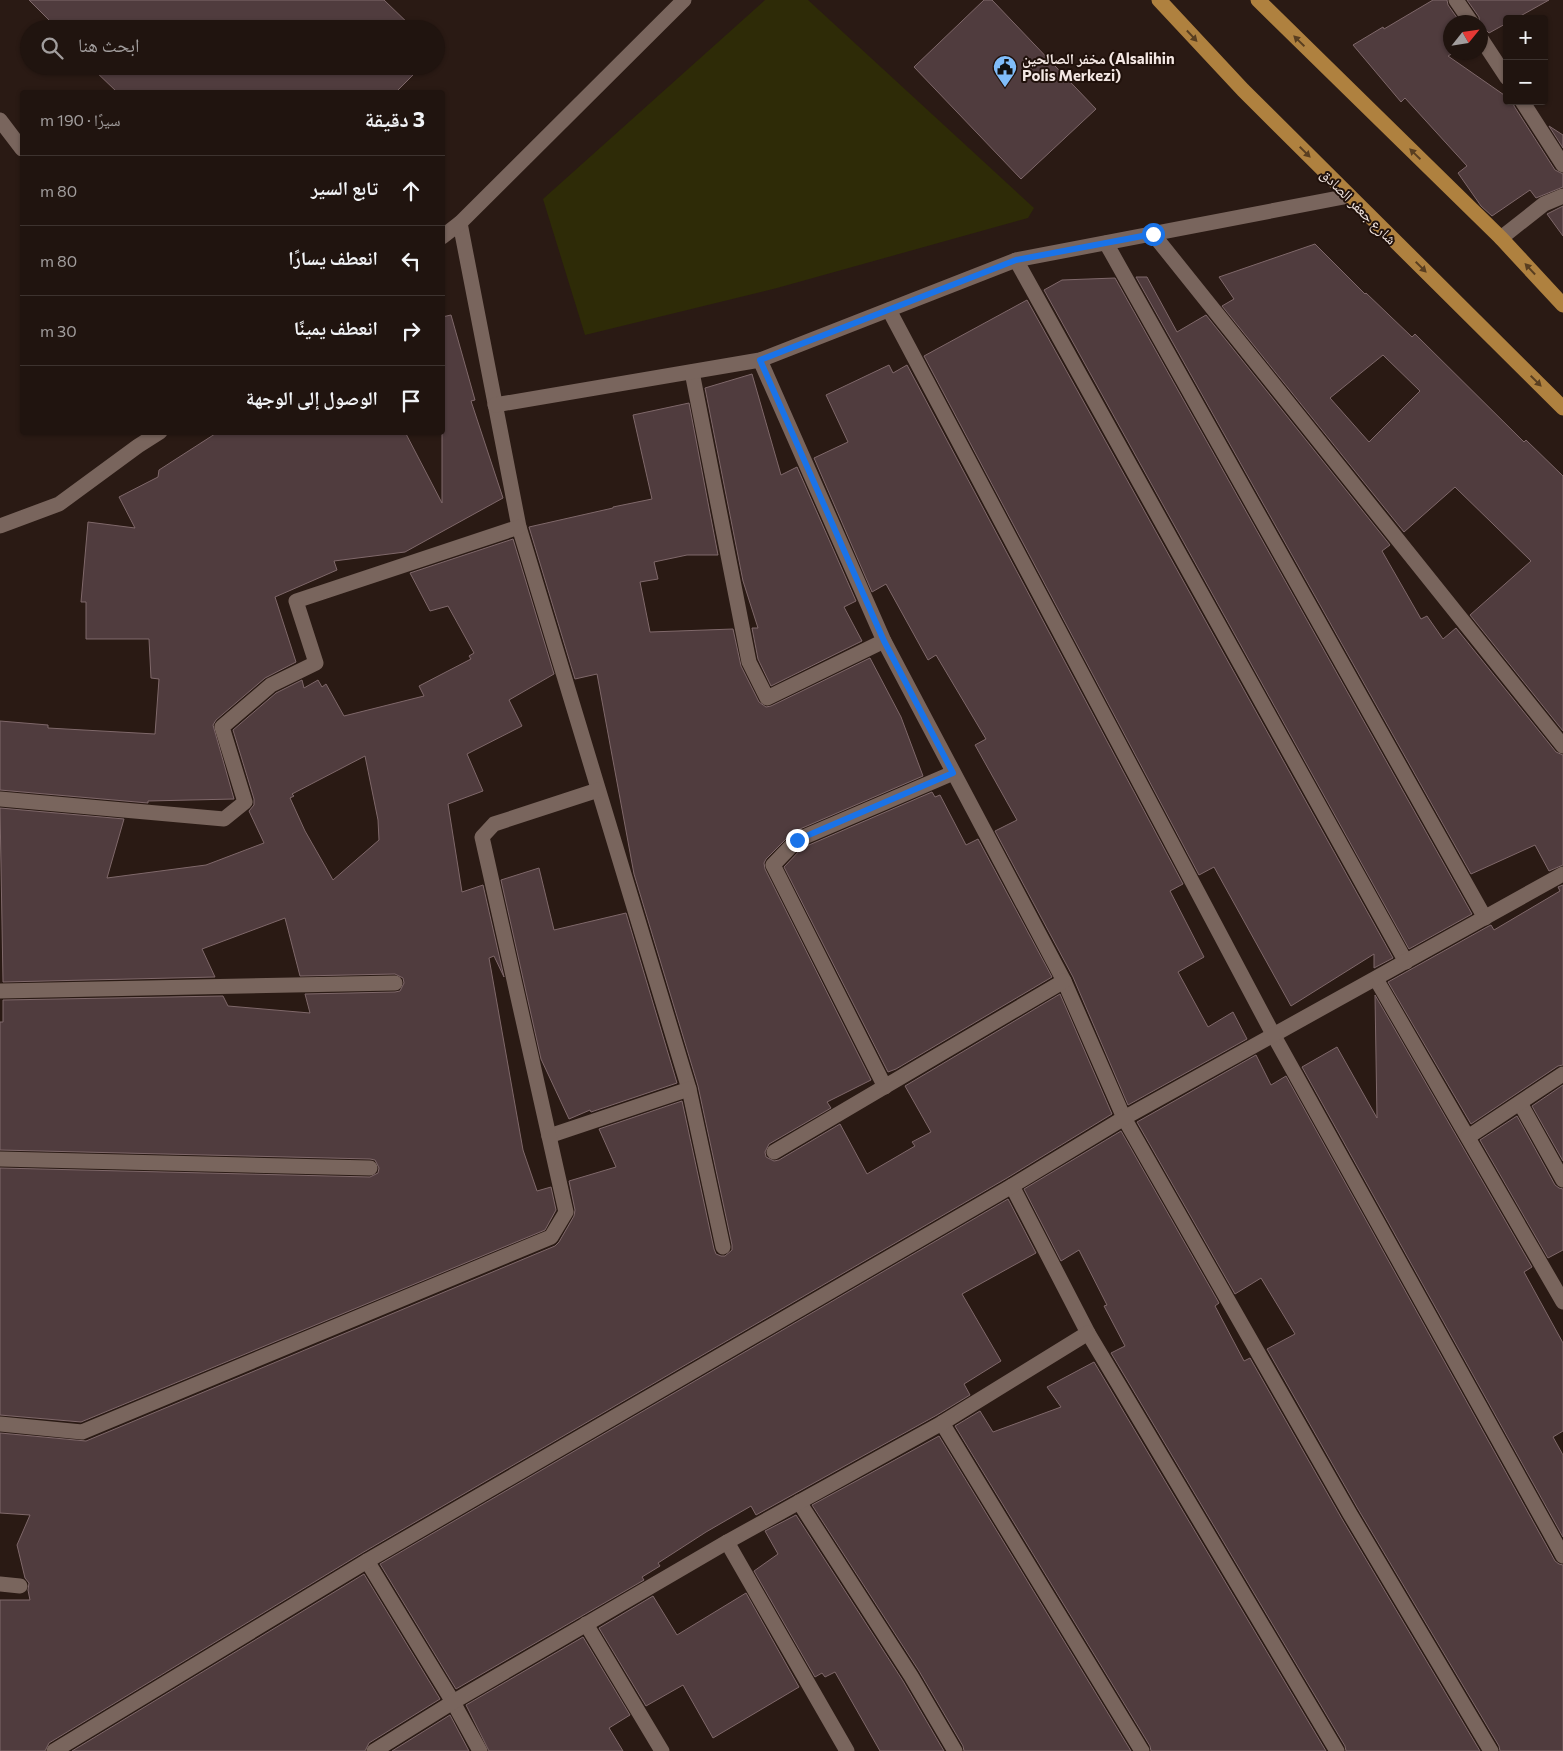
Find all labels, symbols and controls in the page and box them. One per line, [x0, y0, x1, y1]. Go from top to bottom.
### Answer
north arrow [1443, 15, 1488, 60]
map controls [1503, 15, 1548, 105]
button: + [1503, 15, 1548, 60]
search box [20, 20, 445, 75]
one-way arrow [1186, 29, 1198, 41]
text: ابحث هنا [78, 33, 140, 56]
icon: search [38, 34, 66, 62]
one-way arrow [1293, 35, 1305, 47]
place label: مخفر الصالحين (Alsalihin Polis Merkezi) [1022, 49, 1175, 84]
public building icon: مخفر الصالحين (Alsalihin Polis Merkezi) [992, 54, 1018, 88]
button: − [1503, 60, 1548, 105]
text: 3 دقيقة [365, 106, 425, 131]
text: سيرًا · 190 m [40, 110, 121, 129]
one-way arrow [1299, 146, 1311, 158]
one-way arrow [1409, 148, 1421, 160]
street label: شارع جعفر الصادق [1316, 164, 1401, 249]
text: تابع السير [311, 176, 378, 199]
icon: ahead [397, 177, 425, 205]
text: 80 m [40, 181, 77, 200]
route start [1142, 223, 1165, 246]
text: انعطف يسارًا [288, 246, 378, 269]
icon: left [397, 247, 425, 275]
text: 80 m [40, 251, 77, 270]
one-way arrow [1414, 261, 1426, 273]
one-way arrow [1524, 264, 1536, 276]
text: انعطف يمينًا [294, 316, 378, 339]
icon: right [397, 317, 425, 345]
text: 30 m [40, 321, 77, 340]
one-way arrow [1530, 375, 1542, 387]
text: الوصول إلى الوجهة [246, 386, 378, 409]
icon: arrive [397, 387, 425, 415]
route end [786, 829, 809, 852]

